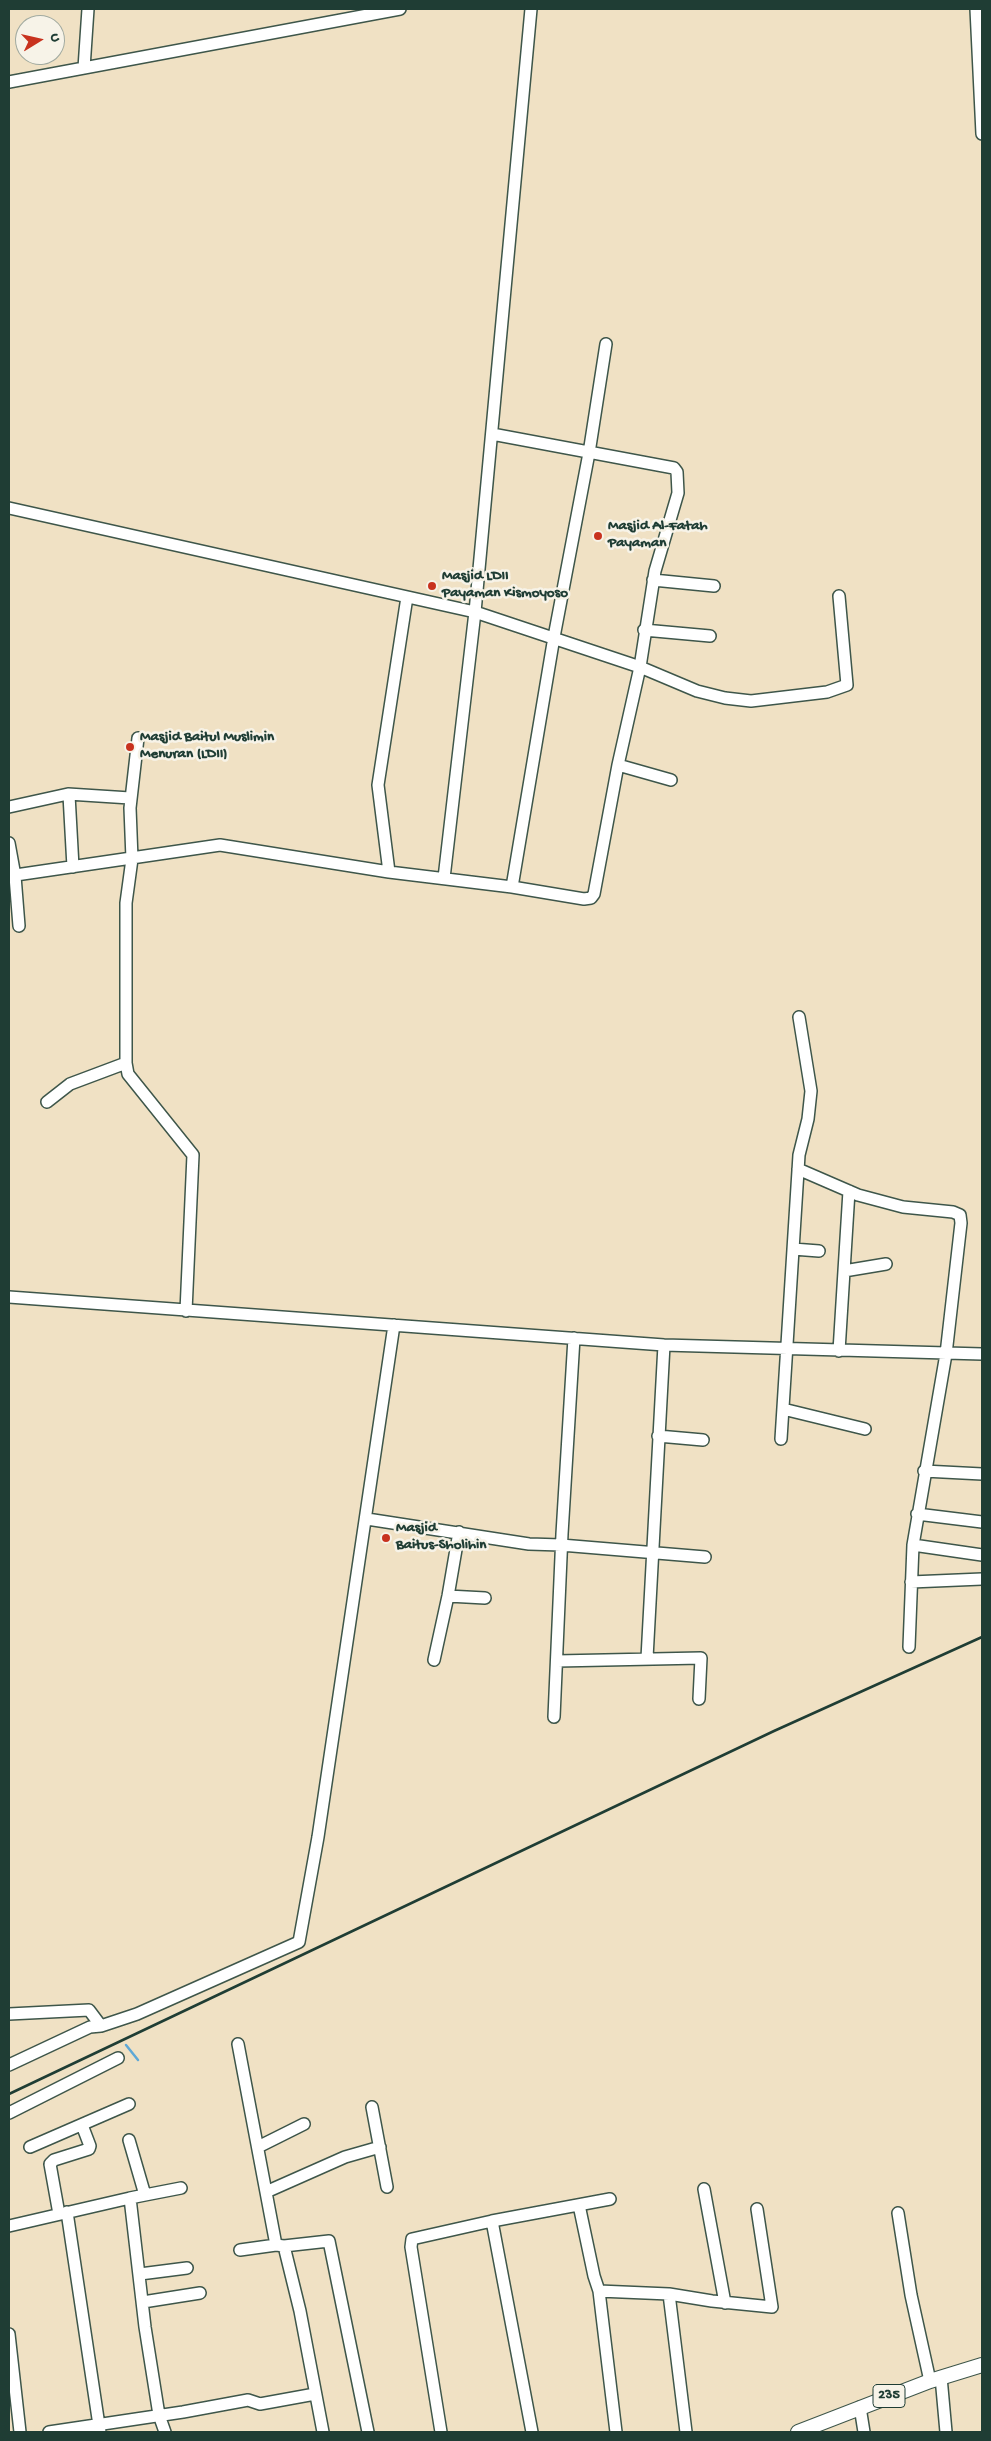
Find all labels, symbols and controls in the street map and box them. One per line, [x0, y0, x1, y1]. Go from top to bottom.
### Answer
north arrow [15, 15, 65, 65]
text: U [45, 32, 63, 43]
place label: Masjid Al-Fatah Payaman [608, 518, 708, 553]
marker: Masjid Al-Fatah Payaman [592, 530, 604, 542]
place label: Masjid LDII Payaman Kismoyoso [442, 568, 568, 603]
marker: Masjid LDII Payaman Kismoyoso [426, 580, 438, 592]
place label: Masjid Baitul Muslimin Menuran (LDII) [140, 729, 274, 764]
marker: Masjid Baitul Muslimin Menuran (LDII) [124, 741, 136, 753]
place label: Masjid Baitus-Sholihin [396, 1520, 486, 1555]
marker: Masjid Baitus-Sholihin [380, 1532, 392, 1544]
road number: 235 [873, 2384, 905, 2408]

